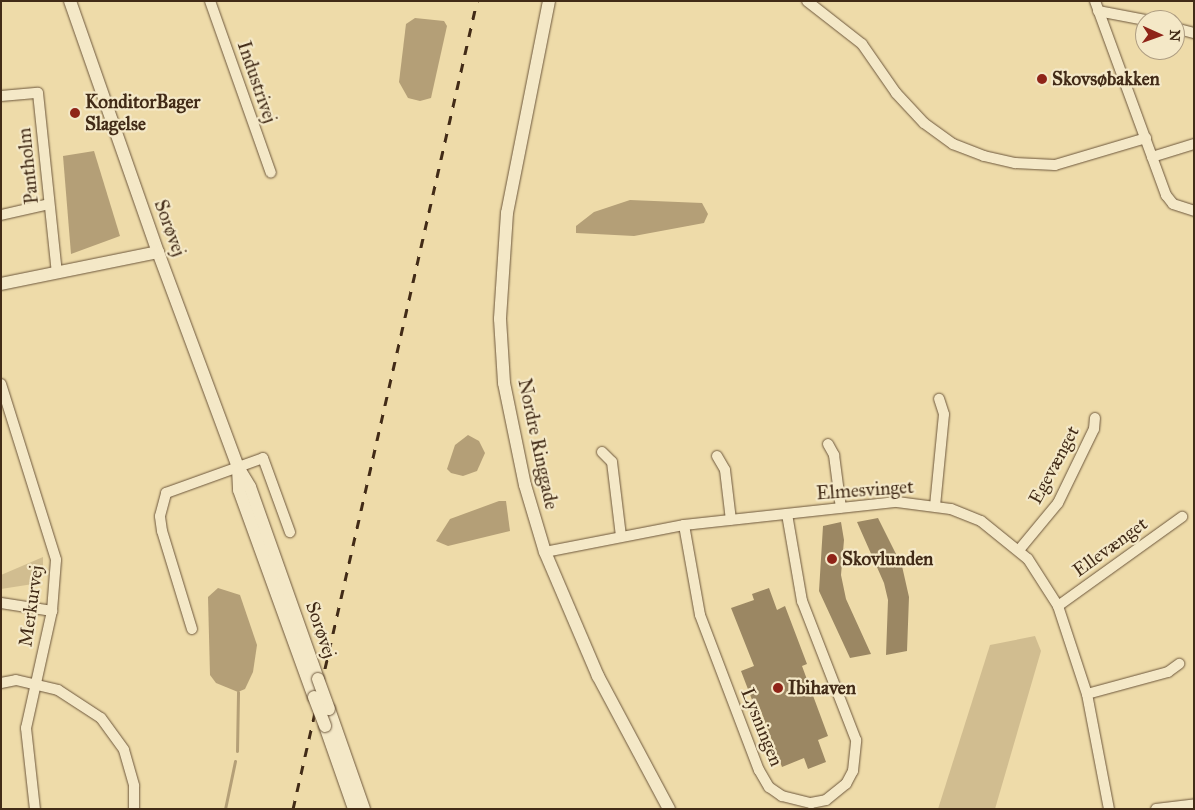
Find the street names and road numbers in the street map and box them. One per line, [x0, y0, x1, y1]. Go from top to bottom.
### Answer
street label: Industrivej [232, 38, 282, 126]
street label: Pantholm [13, 127, 43, 205]
street label: Sorøvej [149, 197, 191, 259]
street label: Nordre Ringgade [513, 377, 563, 511]
street label: Egevænget [1024, 422, 1084, 508]
street label: Elmesvinget [815, 475, 915, 505]
street label: Ellevænget [1068, 512, 1152, 582]
street label: Merkurvej [14, 564, 48, 648]
street label: Sorøvej [301, 599, 341, 661]
street label: Lysningen [736, 684, 788, 770]

